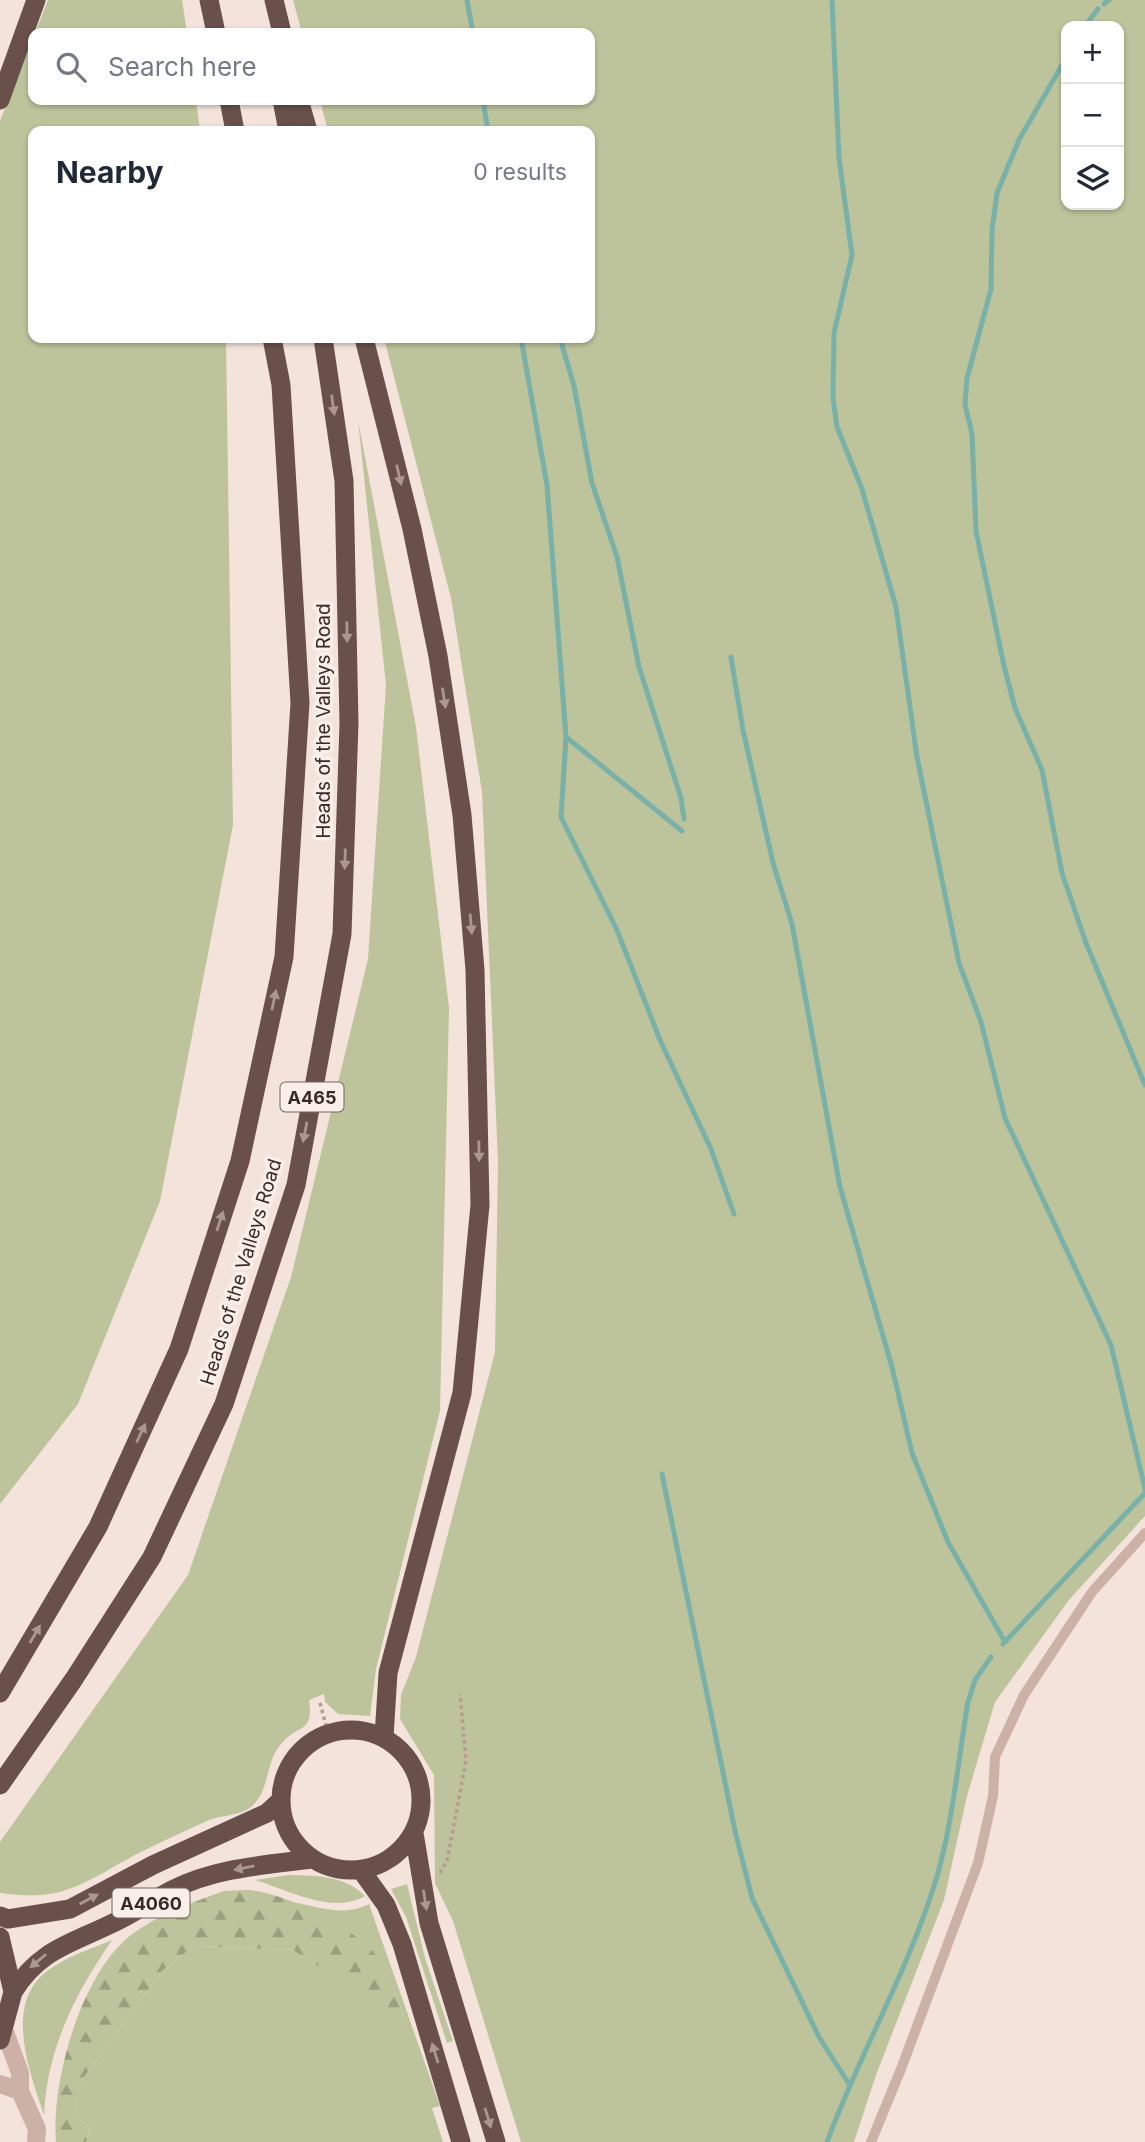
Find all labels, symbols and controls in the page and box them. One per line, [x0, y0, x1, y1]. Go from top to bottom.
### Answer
map controls [1061, 21, 1124, 210]
button: + [1061, 21, 1124, 84]
search box [28, 28, 595, 105]
icon: search [52, 48, 90, 86]
text: Search here [108, 51, 257, 82]
button: − [1061, 84, 1124, 147]
button: layers [1061, 147, 1124, 210]
text: Nearby [56, 154, 164, 190]
text: 0 results [473, 158, 567, 186]
one-way arrow [327, 394, 338, 416]
one-way arrow [394, 464, 405, 486]
street label: Heads of the Valleys Road [312, 603, 335, 839]
one-way arrow [341, 621, 353, 643]
one-way arrow [439, 687, 450, 709]
one-way arrow [339, 849, 350, 871]
one-way arrow [466, 913, 477, 935]
one-way arrow [269, 989, 280, 1011]
road number: A465 [280, 1082, 344, 1112]
one-way arrow [300, 1121, 311, 1143]
one-way arrow [474, 1140, 485, 1162]
street label: Heads of the Valleys Road [196, 1156, 286, 1388]
one-way arrow [216, 1210, 226, 1231]
one-way arrow [135, 1423, 146, 1443]
one-way arrow [28, 1625, 41, 1644]
one-way arrow [233, 1863, 255, 1874]
road number: A4060 [113, 1888, 190, 1917]
one-way arrow [420, 1889, 431, 1911]
one-way arrow [79, 1893, 99, 1905]
one-way arrow [30, 1953, 48, 1968]
one-way arrow [429, 2042, 439, 2063]
one-way arrow [484, 2108, 494, 2129]

